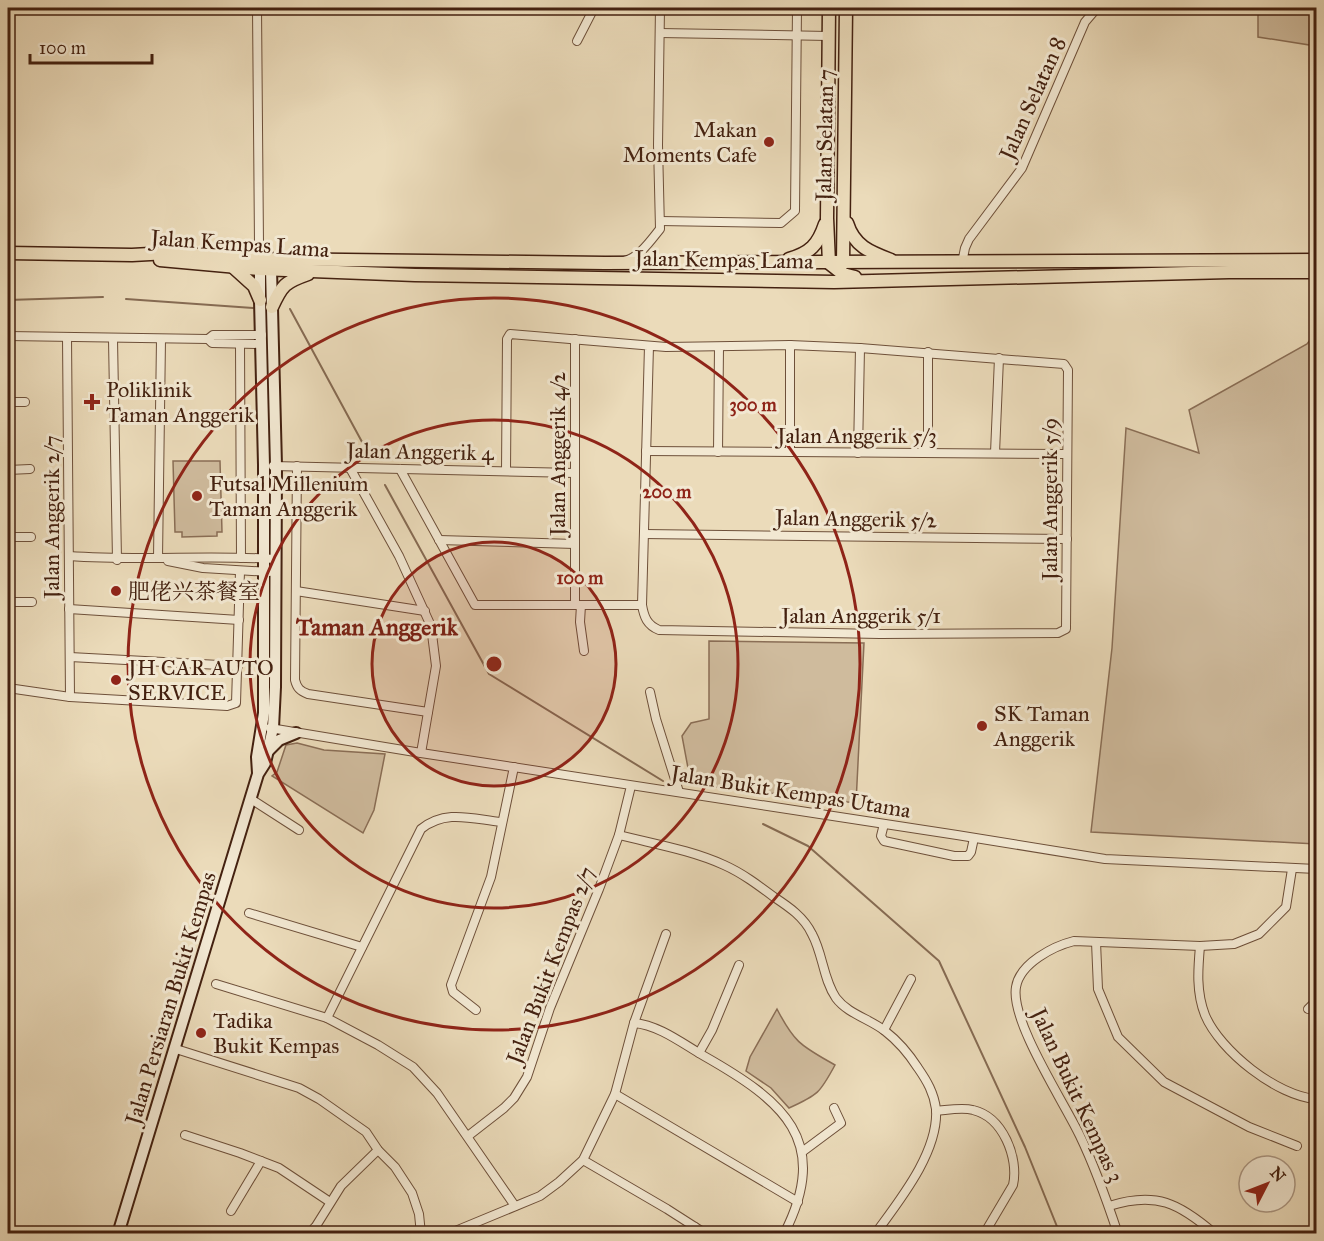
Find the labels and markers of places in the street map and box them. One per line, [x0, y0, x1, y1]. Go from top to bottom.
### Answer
place label: Makan Moments Cafe [623, 116, 757, 168]
marker: Makan Moments Cafe [762, 135, 776, 149]
place label: Poliklinik Taman Anggerik [106, 376, 255, 428]
marker: Poliklinik Taman Anggerik [83, 393, 101, 411]
place label: Futsal Millenium Taman Anggerik [209, 470, 369, 522]
marker: Futsal Millenium Taman Anggerik [190, 489, 204, 503]
place label: 肥佬兴茶餐室 [128, 578, 260, 605]
marker: 肥佬兴茶餐室 [109, 584, 123, 598]
place label: JH CAR AUTO SERVICE [126, 654, 274, 706]
centre of rings [484, 654, 504, 674]
marker: JH CAR AUTO SERVICE [109, 673, 123, 687]
place label: SK Taman Anggerik [993, 700, 1090, 752]
marker: SK Taman Anggerik [975, 719, 989, 733]
place label: Tadika Bukit Kempas [213, 1007, 339, 1059]
marker: Tadika Bukit Kempas [194, 1026, 208, 1040]

